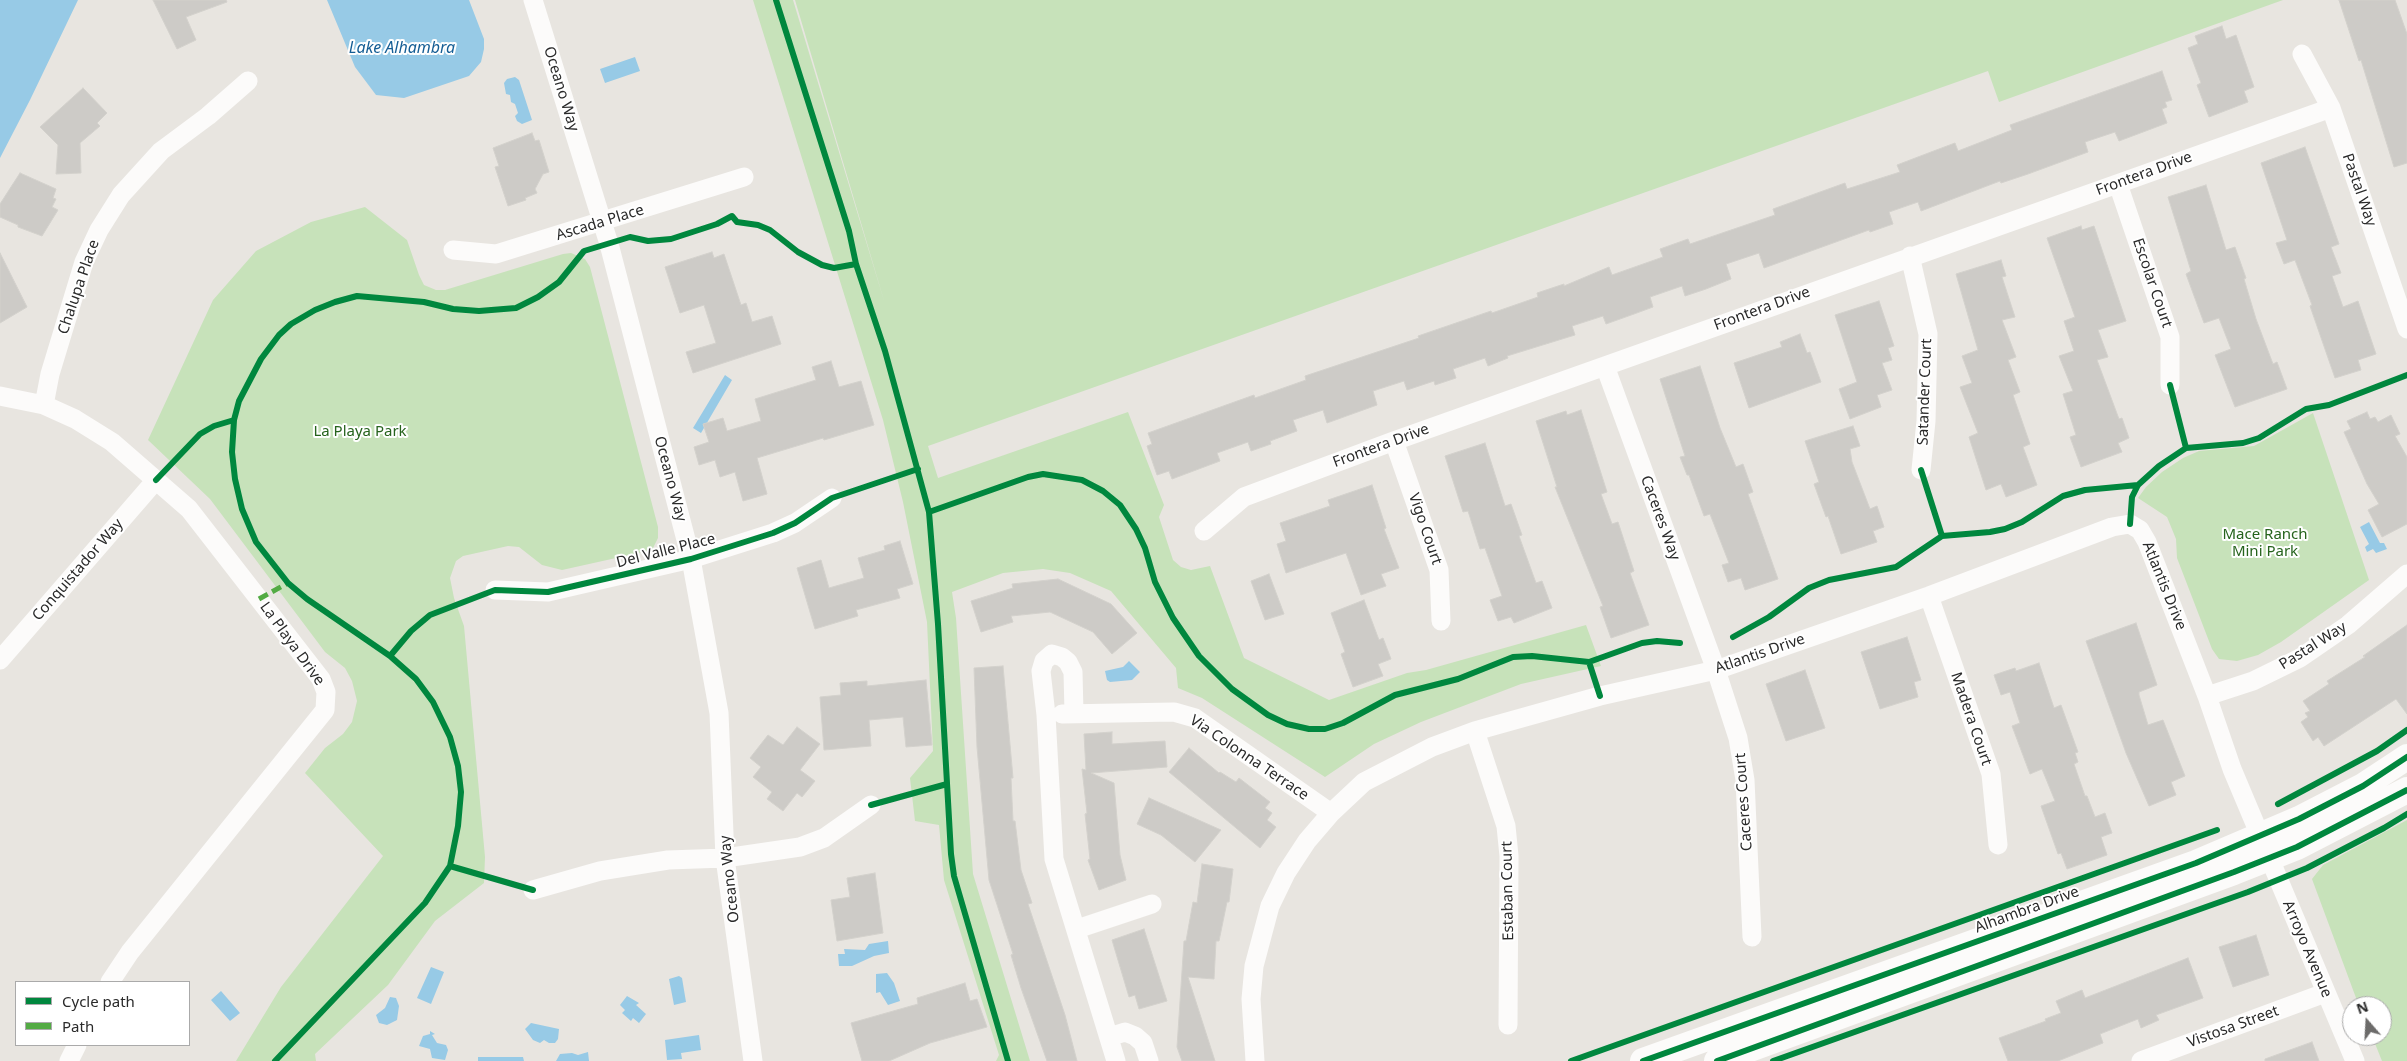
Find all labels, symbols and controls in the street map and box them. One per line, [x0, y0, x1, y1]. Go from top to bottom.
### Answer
water label: Lake Alhambra [349, 38, 455, 58]
street label: Oceano Way [540, 44, 582, 134]
street label: Frontera Drive [2093, 148, 2195, 200]
street label: Pastal Way [2338, 151, 2380, 229]
street label: Ascada Place [554, 201, 646, 245]
street label: Escolar Court [2128, 236, 2176, 330]
street label: Chalupa Place [54, 237, 104, 337]
street label: Frontera Drive [1711, 283, 1813, 335]
street label: Satander Court [1914, 338, 1936, 446]
street label: Frontera Drive [1330, 420, 1432, 472]
park label: La Playa Park [313, 423, 407, 441]
street label: Oceano Way [650, 434, 690, 524]
street label: Caceres Way [1636, 473, 1684, 563]
street label: Vigo Court [1404, 491, 1446, 567]
street label: Conquistador Way [29, 515, 127, 625]
park label: Mace Ranch Mini Park [2222, 526, 2308, 561]
street label: Del Valle Place [615, 530, 717, 572]
street label: Atlantis Drive [2138, 539, 2190, 633]
street label: La Playa Drive [256, 599, 328, 689]
street label: Pastal Way [2276, 618, 2350, 674]
street label: Atlantis Drive [1713, 630, 1807, 678]
street label: Madera Court [1947, 670, 1995, 768]
street label: Via Colonna Terrace [1186, 712, 1312, 804]
street label: Caceres Court [1732, 752, 1756, 852]
street label: Oceano Way [716, 834, 744, 924]
street label: Estaban Court [1498, 841, 1518, 941]
street label: Alhambra Drive [1972, 883, 2082, 937]
street label: Arroyo Avenue [2278, 898, 2336, 1000]
legend [15, 981, 190, 1046]
text: Cycle path [62, 991, 135, 1011]
north arrow [2342, 996, 2392, 1046]
text: N [2354, 996, 2371, 1018]
street label: Vistosa Street [2185, 1002, 2281, 1052]
text: Path [62, 1016, 94, 1036]

